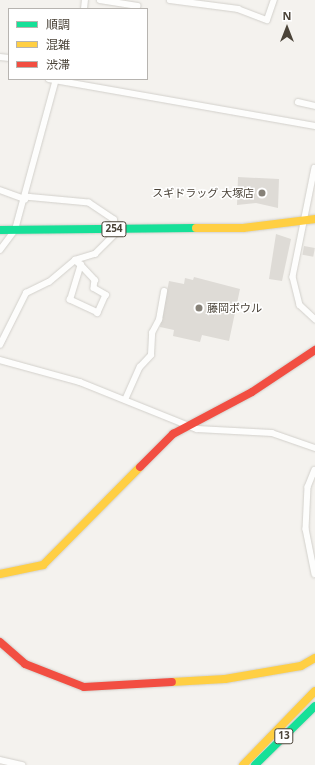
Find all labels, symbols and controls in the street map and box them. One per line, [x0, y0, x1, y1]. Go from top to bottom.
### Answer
legend [8, 8, 148, 80]
north arrow [267, 8, 307, 48]
text: N [283, 8, 291, 23]
text: 順調 [46, 16, 70, 33]
text: 混雑 [46, 36, 70, 53]
text: 渋滞 [46, 56, 70, 73]
place label: スギドラッグ 大塚店 [152, 186, 254, 200]
marker: スギドラッグ 大塚店 [257, 188, 267, 198]
road number: 254 [101, 221, 127, 237]
place label: 藤岡ボウル [207, 301, 262, 315]
marker: 藤岡ボウル [194, 303, 204, 313]
road number: 13 [274, 728, 294, 744]

